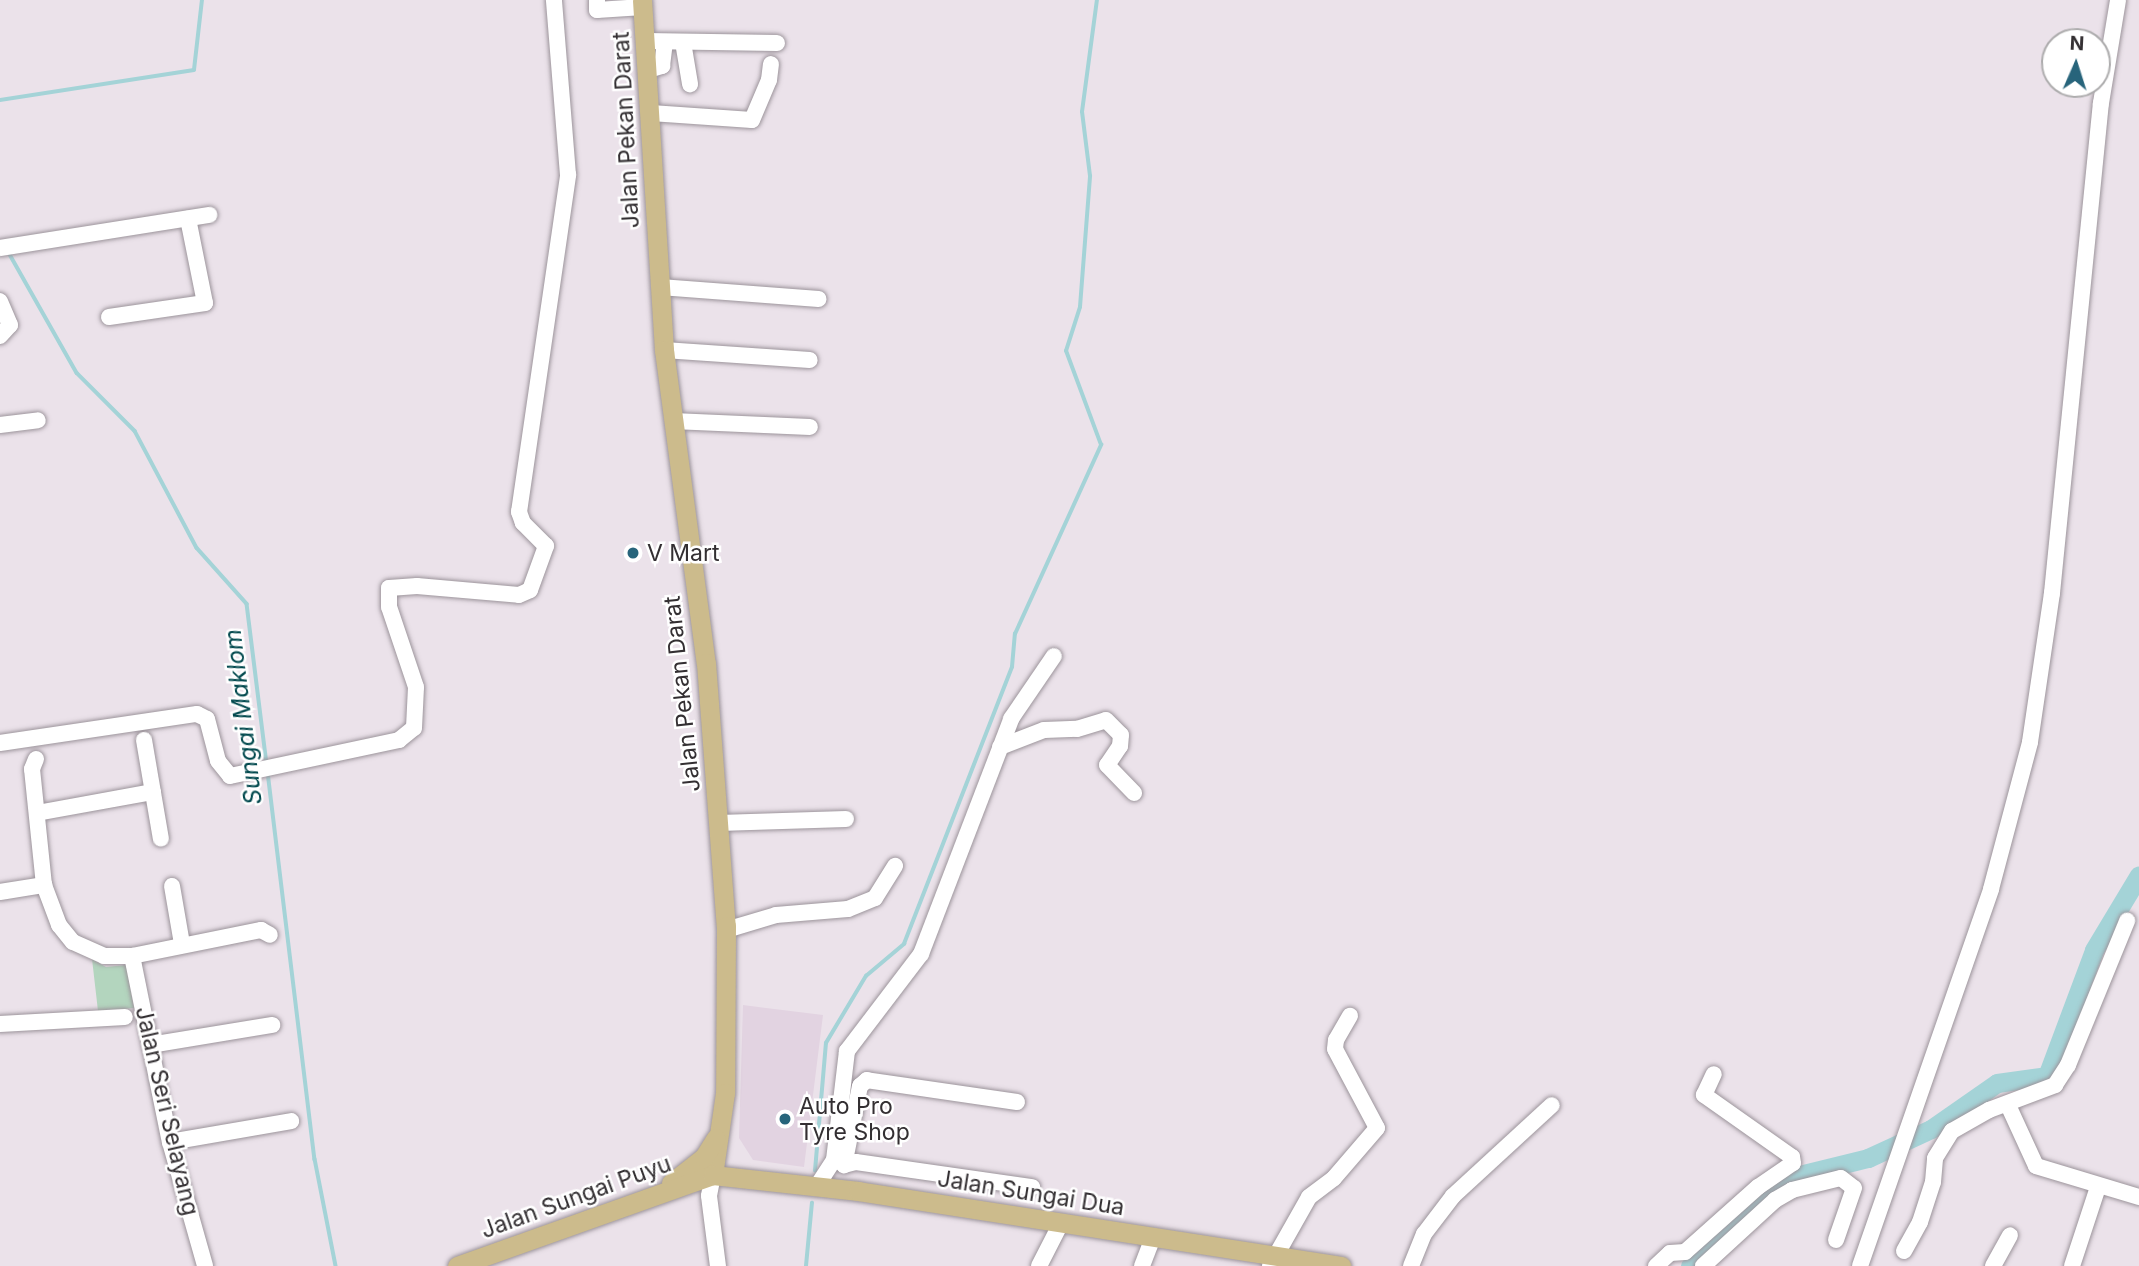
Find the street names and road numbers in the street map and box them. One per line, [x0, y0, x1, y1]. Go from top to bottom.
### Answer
street label: Jalan Pekan Darat [607, 31, 645, 229]
street label: Jalan Pekan Darat [658, 595, 706, 793]
street label: Jalan Seri Selayang [130, 1004, 204, 1218]
street label: Jalan Sungai Puyu [477, 1150, 675, 1244]
street label: Jalan Sungai Dua [936, 1165, 1126, 1221]

